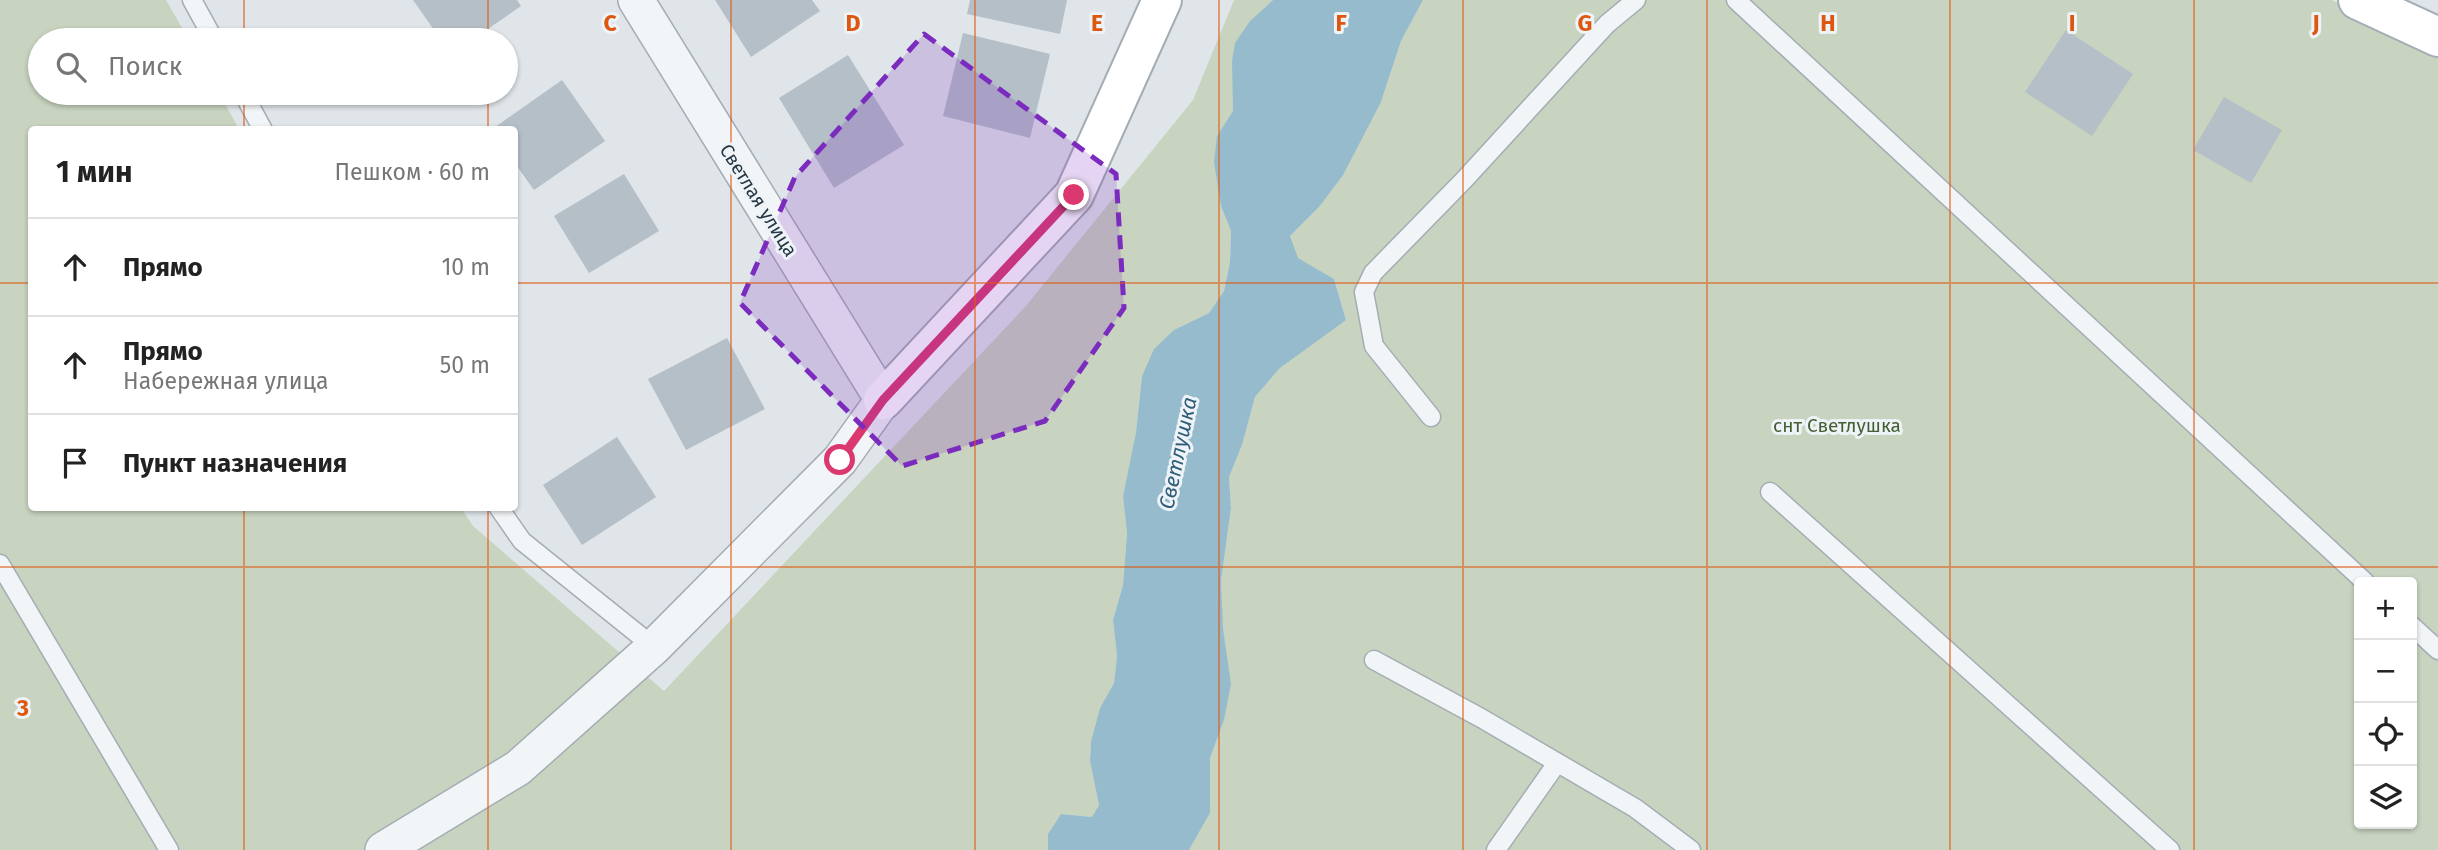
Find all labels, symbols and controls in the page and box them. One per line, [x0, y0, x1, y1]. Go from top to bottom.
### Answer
text: C [603, 9, 617, 37]
text: D [846, 9, 861, 37]
text: E [1091, 9, 1103, 37]
text: F [1335, 9, 1347, 37]
text: G [1578, 9, 1592, 37]
text: H [1820, 9, 1836, 37]
text: I [2069, 9, 2075, 37]
text: J [2311, 9, 2320, 37]
search box [28, 28, 518, 105]
icon: search [52, 48, 90, 86]
text: Поиск [108, 51, 182, 82]
street label: Светлая улица [715, 140, 802, 261]
text: 1 мин [56, 154, 133, 190]
text: Пешком · 60 m [334, 158, 490, 186]
route end [1058, 179, 1089, 210]
icon: ahead [56, 248, 94, 286]
text: Прямо [123, 252, 203, 283]
text: 10 m [441, 253, 490, 281]
text: Прямо [123, 336, 203, 367]
icon: ahead [56, 346, 94, 384]
text: 50 m [440, 351, 490, 379]
text: Набережная улица [123, 367, 329, 395]
water label: Светлушка [1153, 395, 1203, 511]
park label: снт Светлушка [1773, 414, 1901, 437]
icon: arrive [56, 444, 94, 482]
route start [824, 444, 855, 475]
text: Пункт назначения [123, 448, 347, 479]
map controls [2354, 577, 2417, 829]
button: + [2354, 577, 2417, 640]
button: − [2354, 640, 2417, 703]
text: 3 [16, 694, 29, 722]
button: locate [2354, 703, 2417, 766]
button: layers [2354, 766, 2417, 829]

